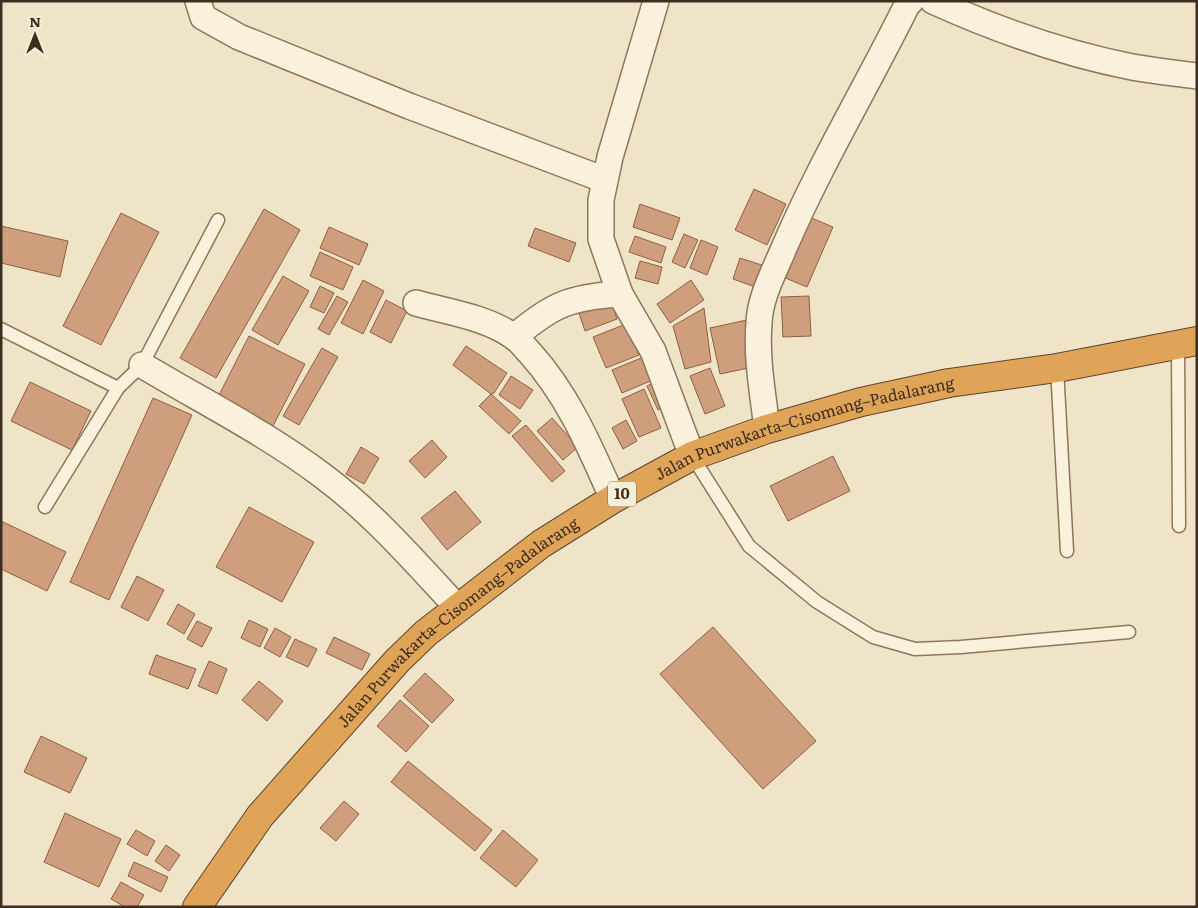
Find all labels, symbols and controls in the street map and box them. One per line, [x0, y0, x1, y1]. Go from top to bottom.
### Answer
north arrow [10, 10, 60, 60]
text: N [29, 11, 41, 31]
street label: Jalan Purwakarta–Cisomang–Padalarang [650, 369, 956, 485]
road number: 10 [608, 482, 636, 506]
street label: Jalan Purwakarta–Cisomang–Padalarang [331, 510, 583, 732]

